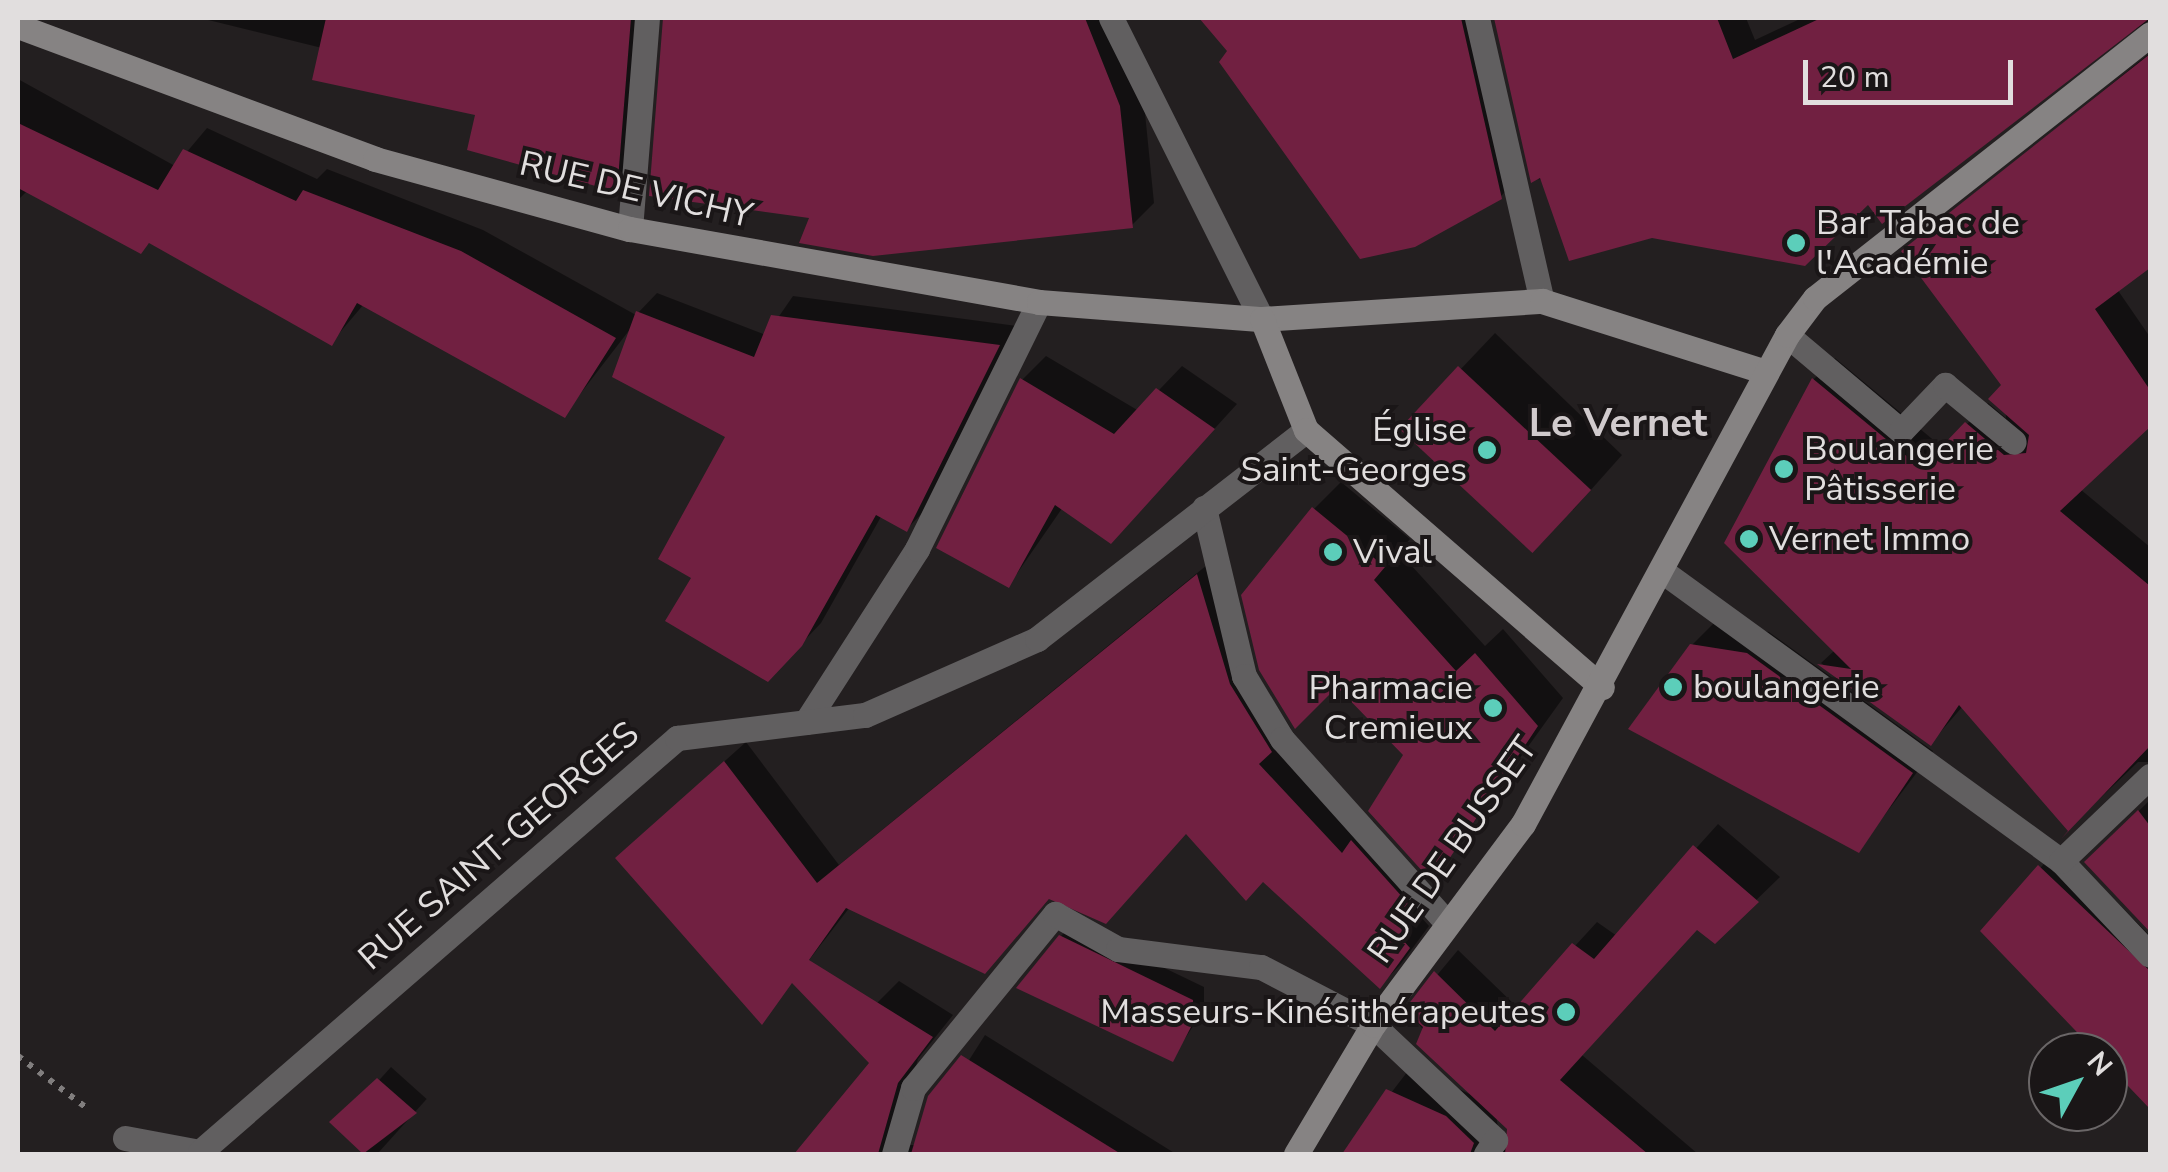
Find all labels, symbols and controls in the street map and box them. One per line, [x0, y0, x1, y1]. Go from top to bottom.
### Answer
scale bar [1808, 40, 2018, 102]
text: 20 m [1820, 57, 1889, 98]
street label: RUE DE VICHY [515, 143, 757, 237]
place label: Bar Tabac de l'Académie [1816, 202, 2020, 284]
marker: Bar Tabac de l'Académie [1785, 232, 1807, 254]
district label: Le Vernet [1529, 399, 1707, 447]
place label: Église Saint-Georges [1240, 409, 1467, 491]
place label: Boulangerie Pâtisserie [1804, 428, 1994, 510]
marker: Église Saint-Georges [1476, 439, 1498, 461]
marker: Boulangerie Pâtisserie [1773, 458, 1795, 480]
place label: Vernet Immo [1769, 518, 1970, 560]
marker: Vernet Immo [1738, 528, 1760, 550]
place label: Vival [1353, 531, 1432, 573]
marker: Vival [1322, 541, 1344, 563]
place label: boulangerie [1693, 666, 1880, 708]
place label: Pharmacie Cremieux [1308, 667, 1473, 749]
marker: boulangerie [1662, 676, 1684, 698]
marker: Pharmacie Cremieux [1482, 697, 1504, 719]
street label: RUE SAINT-GEORGES [350, 713, 648, 979]
street label: RUE DE BUSSET [1359, 729, 1547, 971]
place label: Masseurs-Kinésithérapeutes [1100, 991, 1546, 1033]
marker: Masseurs-Kinésithérapeutes [1555, 1001, 1577, 1023]
north arrow [2028, 1032, 2128, 1132]
text: N [2078, 1044, 2121, 1084]

